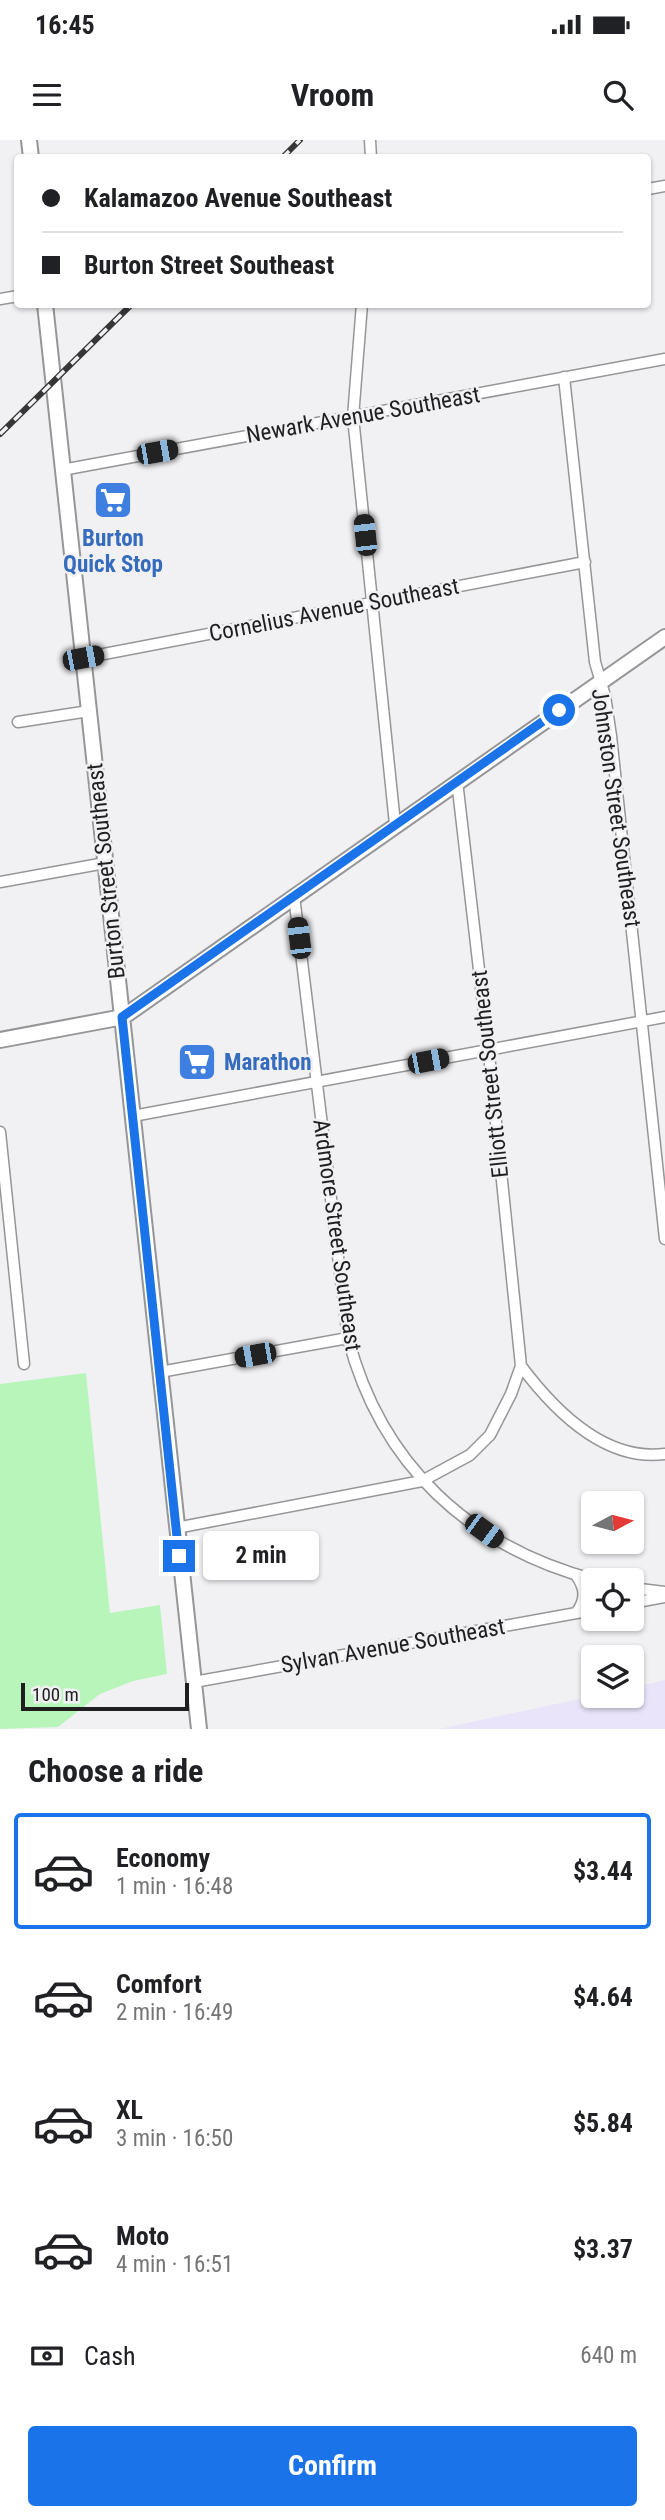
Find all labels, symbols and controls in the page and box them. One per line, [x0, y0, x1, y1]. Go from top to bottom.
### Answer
text: 16:45 [35, 10, 95, 40]
icon: menu [28, 76, 66, 114]
text: Vroom [291, 76, 374, 114]
icon: search [599, 76, 637, 114]
text: Kalamazoo Avenue Southeast [84, 183, 392, 213]
text: Burton Street Southeast [84, 250, 334, 280]
street label: Newark Avenue Southeast [244, 381, 482, 449]
car [135, 438, 180, 466]
supermarket icon: Burton Quick Stop [92, 479, 134, 521]
car [353, 513, 378, 557]
place label: Burton Quick Stop [63, 525, 163, 578]
street label: Cornelius Avenue Southeast [207, 573, 461, 647]
car [61, 644, 106, 672]
street label: Johnston Street Southeast [586, 687, 646, 929]
route start [543, 694, 575, 726]
street label: Burton Street Southeast [81, 762, 131, 980]
car [287, 916, 312, 960]
street label: Elliott Street Southeast [466, 969, 514, 1179]
supermarket icon: Marathon [176, 1041, 218, 1083]
car [406, 1047, 451, 1075]
place label: Marathon [224, 1049, 312, 1076]
street label: Ardmore Street Southeast [307, 1117, 367, 1353]
car [233, 1341, 278, 1369]
north arrow [581, 1491, 644, 1554]
map controls [581, 1491, 644, 1708]
car [461, 1510, 508, 1552]
callout: 2 min [204, 1532, 319, 1580]
route end [163, 1540, 195, 1572]
text: 2 min [235, 1542, 287, 1569]
button: locate [581, 1568, 644, 1631]
street label: Sylvan Avenue Southeast [279, 1613, 507, 1679]
button: layers [581, 1645, 644, 1708]
scale bar [21, 1680, 189, 1712]
text: 100 m [32, 1683, 79, 1706]
text: Choose a ride [28, 1752, 203, 1790]
icon: car [32, 1840, 95, 1903]
text: Economy [116, 1843, 210, 1873]
text: $3.44 [573, 1856, 633, 1886]
text: 1 min · 16:48 [116, 1873, 233, 1900]
icon: car [32, 1966, 95, 2029]
text: Comfort [116, 1969, 202, 1999]
text: $4.64 [573, 1982, 633, 2012]
text: 2 min · 16:49 [116, 1999, 233, 2026]
icon: car [32, 2092, 95, 2155]
text: XL [116, 2095, 143, 2125]
text: $5.84 [573, 2108, 633, 2138]
text: 3 min · 16:50 [116, 2125, 233, 2152]
icon: car [32, 2218, 95, 2281]
text: Moto [116, 2221, 169, 2251]
text: $3.37 [573, 2234, 633, 2264]
text: 4 min · 16:51 [116, 2251, 233, 2278]
icon: cash [28, 2337, 66, 2375]
text: Cash [84, 2341, 136, 2371]
text: 640 m [580, 2342, 637, 2369]
button: Confirm [28, 2426, 637, 2506]

